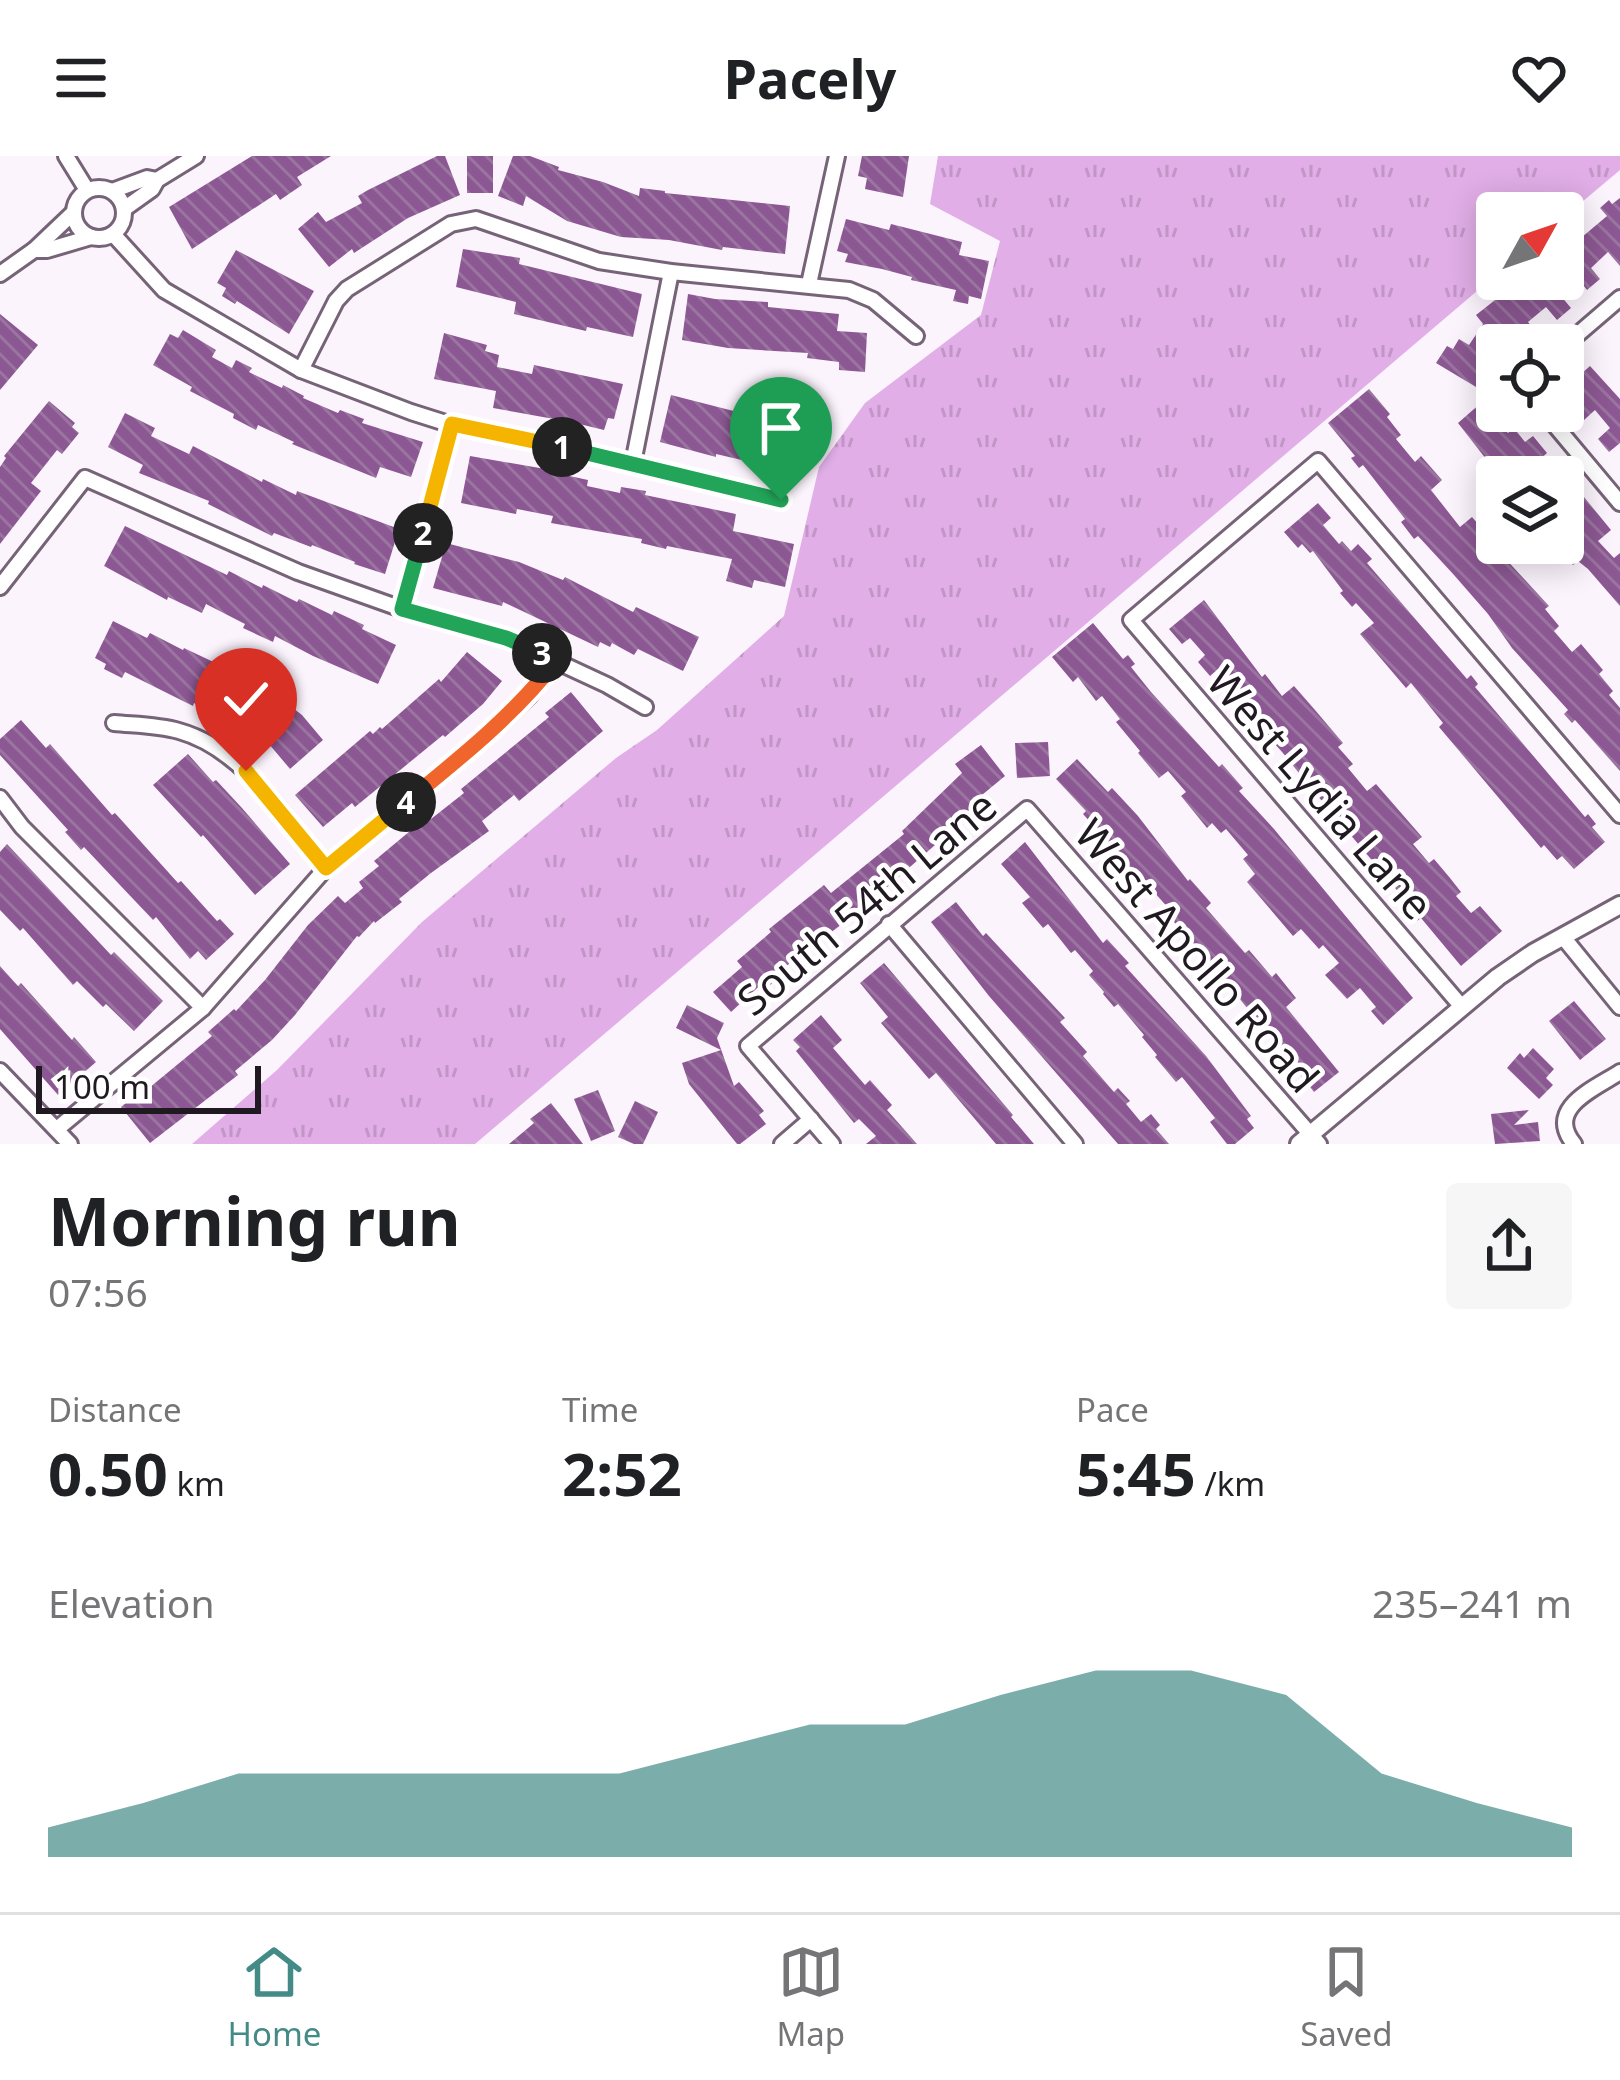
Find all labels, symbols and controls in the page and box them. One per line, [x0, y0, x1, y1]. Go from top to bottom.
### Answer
text: Pacely [724, 41, 896, 115]
icon: menu [48, 45, 114, 111]
icon: heart [1506, 45, 1572, 111]
north arrow [1476, 192, 1584, 300]
map controls [1476, 192, 1584, 564]
button: locate [1476, 324, 1584, 432]
pin [730, 377, 832, 500]
icon: arrive [748, 395, 814, 461]
pin: 1 [532, 417, 592, 477]
text: 1 [553, 424, 571, 469]
button: layers [1476, 456, 1584, 564]
pin: 2 [393, 503, 453, 563]
text: 2 [414, 510, 432, 555]
pin: 3 [512, 623, 572, 683]
text: 3 [533, 630, 551, 675]
pin [195, 648, 297, 771]
street label: West Lydia Lane [1195, 653, 1447, 931]
icon: check [213, 666, 279, 732]
pin: 4 [376, 772, 436, 832]
street label: South 54th Lane [724, 777, 1008, 1027]
text: 4 [397, 779, 415, 824]
street label: West Apollo Road [1063, 806, 1333, 1104]
scale bar [36, 1060, 261, 1113]
text: 100 m [54, 1064, 150, 1109]
text: Morning run [48, 1175, 461, 1265]
button: share [1446, 1183, 1572, 1309]
text: 07:56 [48, 1265, 148, 1318]
text: Distance [48, 1387, 182, 1432]
text: Time [562, 1387, 638, 1432]
text: Pace [1076, 1387, 1149, 1432]
text: 0.50 [48, 1432, 168, 1514]
text: 2:52 [562, 1432, 682, 1514]
text: 5:45 [1076, 1432, 1196, 1514]
text: km [168, 1461, 225, 1506]
text: /km [1196, 1461, 1265, 1506]
text: Elevation [48, 1576, 215, 1629]
text: 235–241 m [1372, 1576, 1572, 1629]
tab: Home [228, 1939, 321, 2056]
tab: Map [776, 1939, 845, 2056]
tab: Saved [1300, 1939, 1392, 2056]

